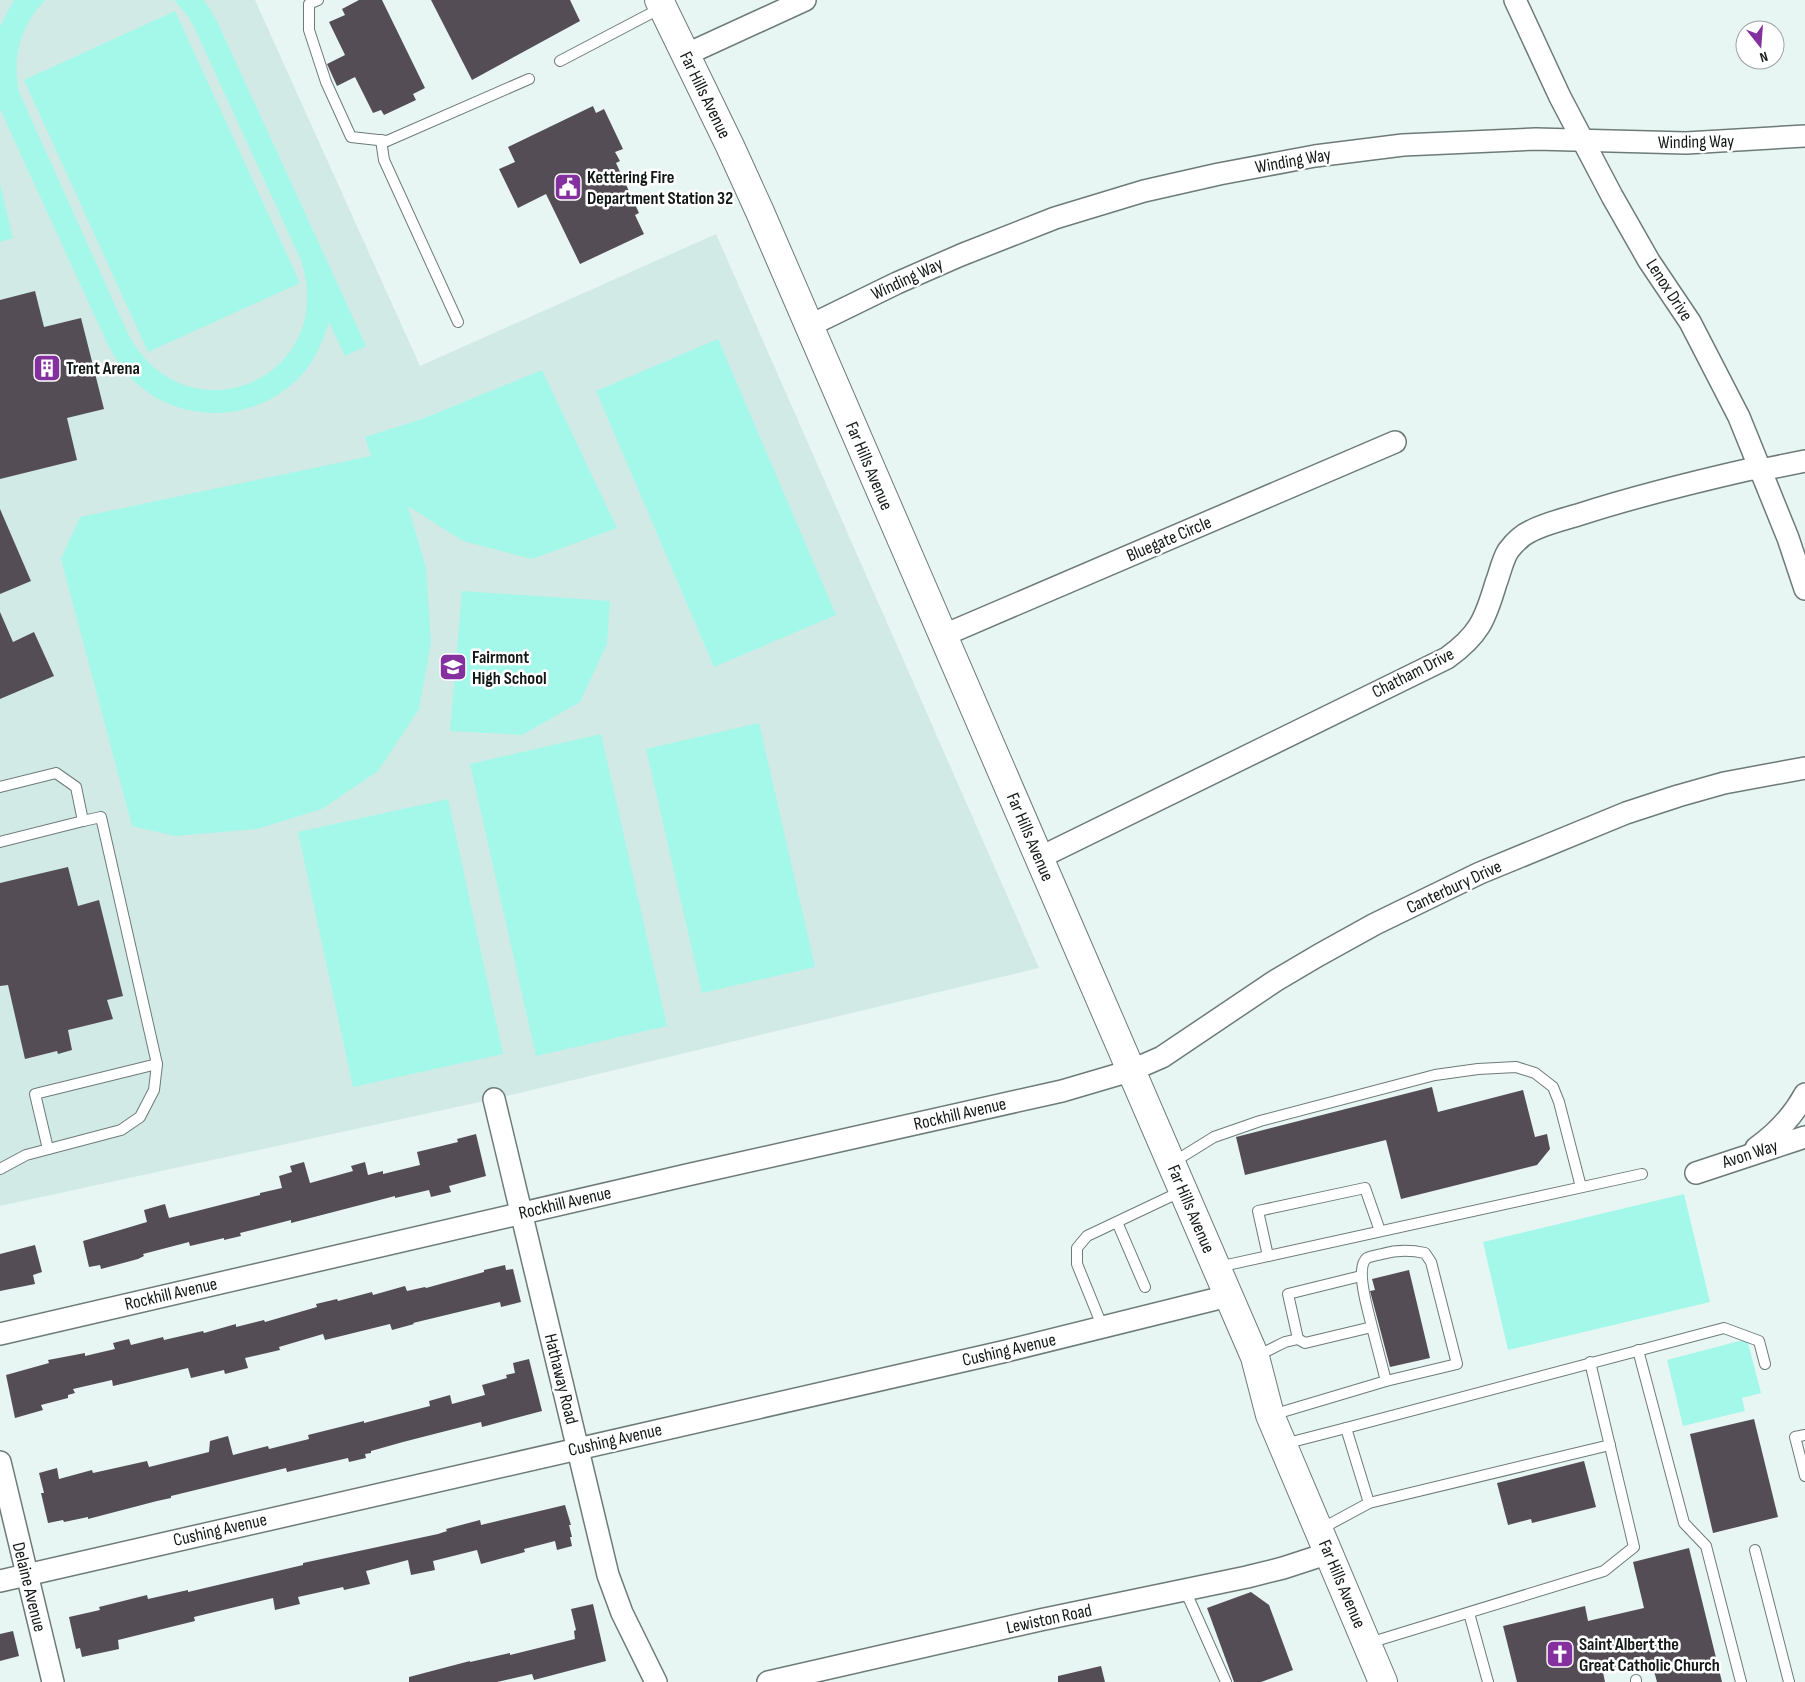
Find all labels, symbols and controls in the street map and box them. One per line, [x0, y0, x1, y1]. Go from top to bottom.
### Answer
north arrow [1735, 20, 1785, 70]
street label: Far Hills Avenue [675, 48, 735, 142]
text: N [1758, 48, 1770, 66]
street label: Winding Way [1658, 131, 1734, 153]
street label: Winding Way [1254, 144, 1332, 178]
place label: Kettering Fire Department Station 32 [587, 167, 733, 209]
public building icon: Kettering Fire Department Station 32 [553, 172, 583, 202]
street label: Winding Way [868, 253, 946, 305]
street label: Lenox Drive [1641, 255, 1697, 325]
building icon: Trent Arena [32, 353, 62, 383]
place label: Trent Arena [66, 358, 140, 379]
street label: Far Hills Avenue [841, 419, 897, 513]
street label: Bluegate Circle [1123, 512, 1215, 566]
street label: Chatham Drive [1368, 643, 1458, 703]
place label: Fairmont High School [472, 647, 547, 689]
school or university icon: Fairmont High School [438, 652, 468, 682]
street label: Far Hills Avenue [1002, 790, 1058, 884]
street label: Canterbury Drive [1403, 856, 1505, 918]
street label: Rockhill Avenue [912, 1093, 1008, 1135]
street label: Avon Way [1719, 1135, 1781, 1173]
street label: Far Hills Avenue [1163, 1162, 1219, 1256]
street label: Rockhill Avenue [517, 1182, 613, 1224]
street label: Rockhill Avenue [123, 1273, 219, 1315]
street label: Cushing Avenue [960, 1329, 1058, 1371]
street label: Hathaway Road [540, 1332, 582, 1426]
street label: Cushing Avenue [566, 1419, 664, 1461]
street label: Cushing Avenue [171, 1509, 269, 1551]
street label: Far Hills Avenue [1314, 1537, 1370, 1631]
street label: Delaine Avenue [8, 1540, 50, 1634]
street label: Lewiston Road [1004, 1600, 1094, 1638]
place label: Saint Albert the Great Catholic Church [1579, 1634, 1720, 1676]
church icon: Saint Albert the Great Catholic Church [1545, 1639, 1575, 1669]

